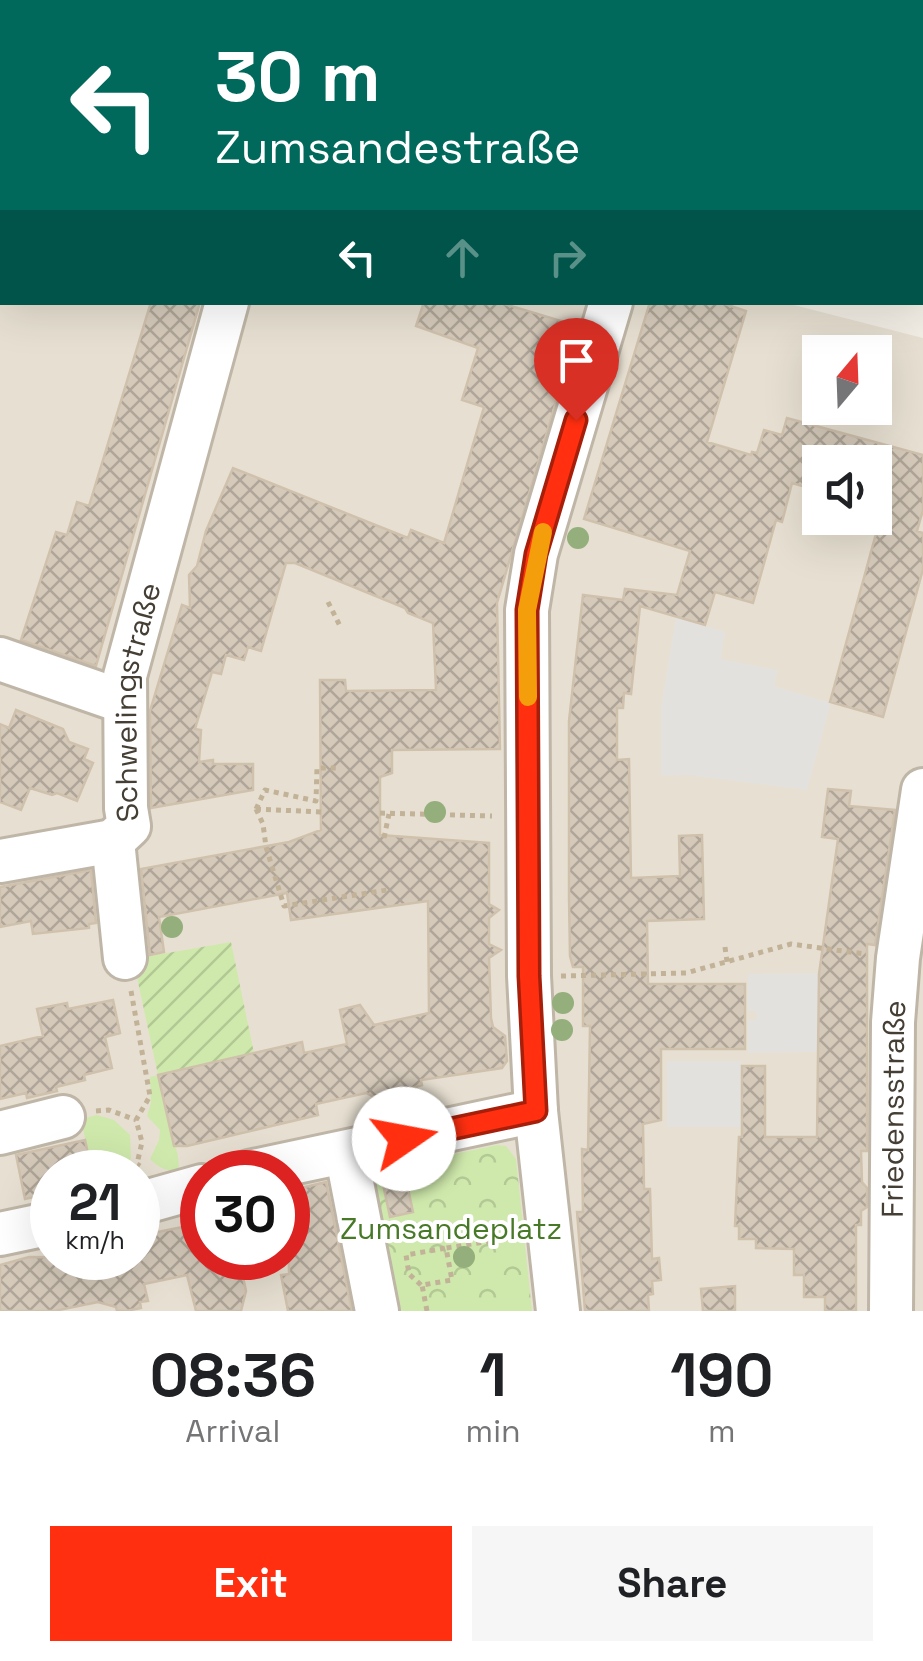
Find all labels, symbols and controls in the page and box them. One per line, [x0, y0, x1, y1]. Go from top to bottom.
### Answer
text: 30 m [215, 32, 380, 121]
icon: left [50, 40, 180, 170]
text: Zumsandestraße [215, 119, 581, 176]
icon: left [330, 230, 385, 285]
icon: ahead [435, 230, 490, 285]
icon: right [540, 230, 595, 285]
pin [534, 318, 619, 421]
icon: arrive [549, 333, 604, 388]
north arrow [802, 335, 892, 425]
map controls [802, 335, 892, 535]
button: sound [802, 445, 892, 535]
street label: Schwelingstraße [105, 578, 169, 825]
street label: Friedensstraße [872, 999, 914, 1218]
position arrow [352, 1087, 456, 1191]
speed limit sign: 30 [180, 1150, 310, 1280]
text: 21 [69, 1171, 121, 1235]
park label: Zumsandeplatz [340, 1209, 562, 1248]
text: km/h [65, 1224, 125, 1256]
text: 08:36 [150, 1337, 316, 1414]
text: 1 [480, 1337, 507, 1414]
text: 190 [670, 1337, 773, 1414]
text: Arrival [185, 1411, 280, 1451]
text: min [466, 1411, 521, 1451]
text: m [708, 1411, 736, 1451]
button: Exit [50, 1526, 452, 1641]
button: Share [472, 1526, 873, 1641]

